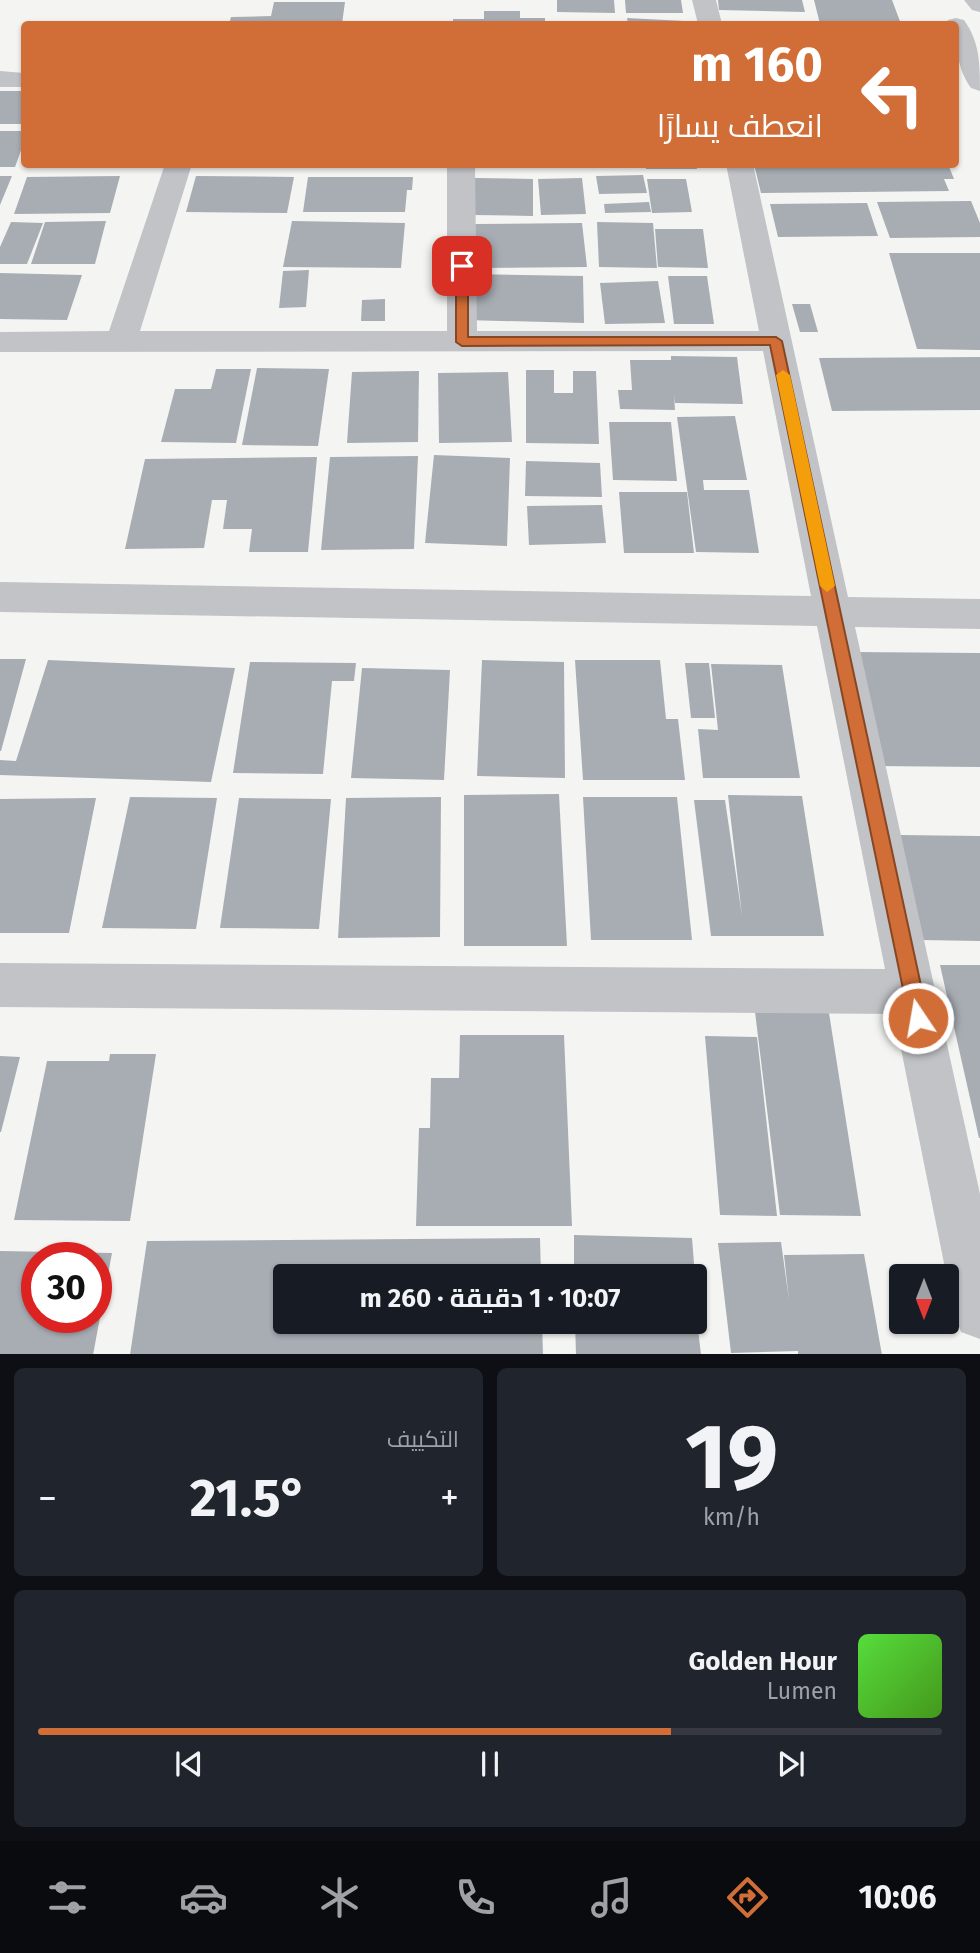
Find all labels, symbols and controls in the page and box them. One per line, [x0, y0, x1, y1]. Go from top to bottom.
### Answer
text: 160 m [691, 35, 823, 94]
icon: left [847, 49, 938, 140]
text: انعطف يسارًا [657, 107, 823, 145]
pin [432, 236, 492, 296]
icon: arrive [443, 247, 481, 285]
position arrow [881, 981, 955, 1055]
speed limit sign: 30 [21, 1242, 112, 1333]
north arrow [889, 1264, 959, 1334]
map controls [889, 1264, 959, 1334]
text: 10:07 · 1 دقيقة · 260 m [360, 1283, 620, 1314]
text: 19 [685, 1403, 778, 1512]
text: التكييف [387, 1425, 459, 1453]
text: 21.5° [190, 1467, 307, 1530]
text: − [38, 1475, 57, 1521]
text: + [440, 1475, 459, 1521]
text: km/h [703, 1503, 760, 1531]
text: Golden Hour [689, 1646, 837, 1677]
text: Lumen [767, 1677, 837, 1705]
icon: previous [170, 1745, 208, 1783]
icon: pause [471, 1745, 509, 1783]
icon: next [772, 1745, 810, 1783]
icon: filters [43, 1873, 92, 1922]
icon: car [179, 1873, 228, 1922]
icon: climate [315, 1873, 364, 1922]
icon: phone [451, 1873, 500, 1922]
icon: music [587, 1873, 636, 1922]
icon: directions [723, 1873, 772, 1922]
text: 10:06 [859, 1878, 937, 1916]

